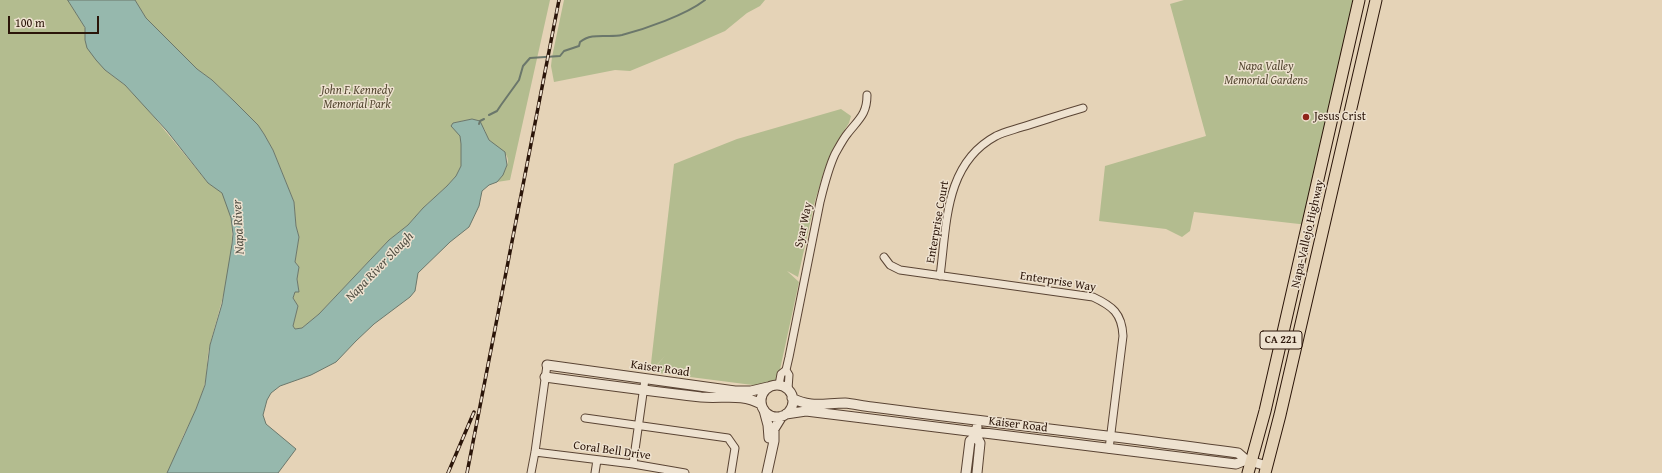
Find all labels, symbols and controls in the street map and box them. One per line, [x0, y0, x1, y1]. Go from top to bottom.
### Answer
scale bar [10, 8, 101, 34]
text: 100 m [15, 14, 45, 31]
park label: Napa Valley Memorial Gardens [1224, 60, 1308, 88]
park label: John F. Kennedy Memorial Park [321, 84, 393, 112]
place label: Jesus Crist [1314, 110, 1366, 124]
marker: Jesus Crist [1301, 112, 1311, 122]
street label: Napa-Vallejo Highway [1289, 178, 1327, 290]
street label: Enterprise Court [924, 180, 952, 264]
water label: Napa River [230, 199, 248, 255]
street label: Syar Way [792, 201, 816, 249]
water label: Napa River Slough [343, 229, 417, 305]
street label: Enterprise Way [1019, 269, 1097, 295]
road number: CA 221 [1260, 331, 1302, 349]
street label: Kaiser Road [630, 358, 690, 380]
street label: Kaiser Road [988, 414, 1048, 436]
street label: Coral Bell Drive [572, 438, 652, 464]

